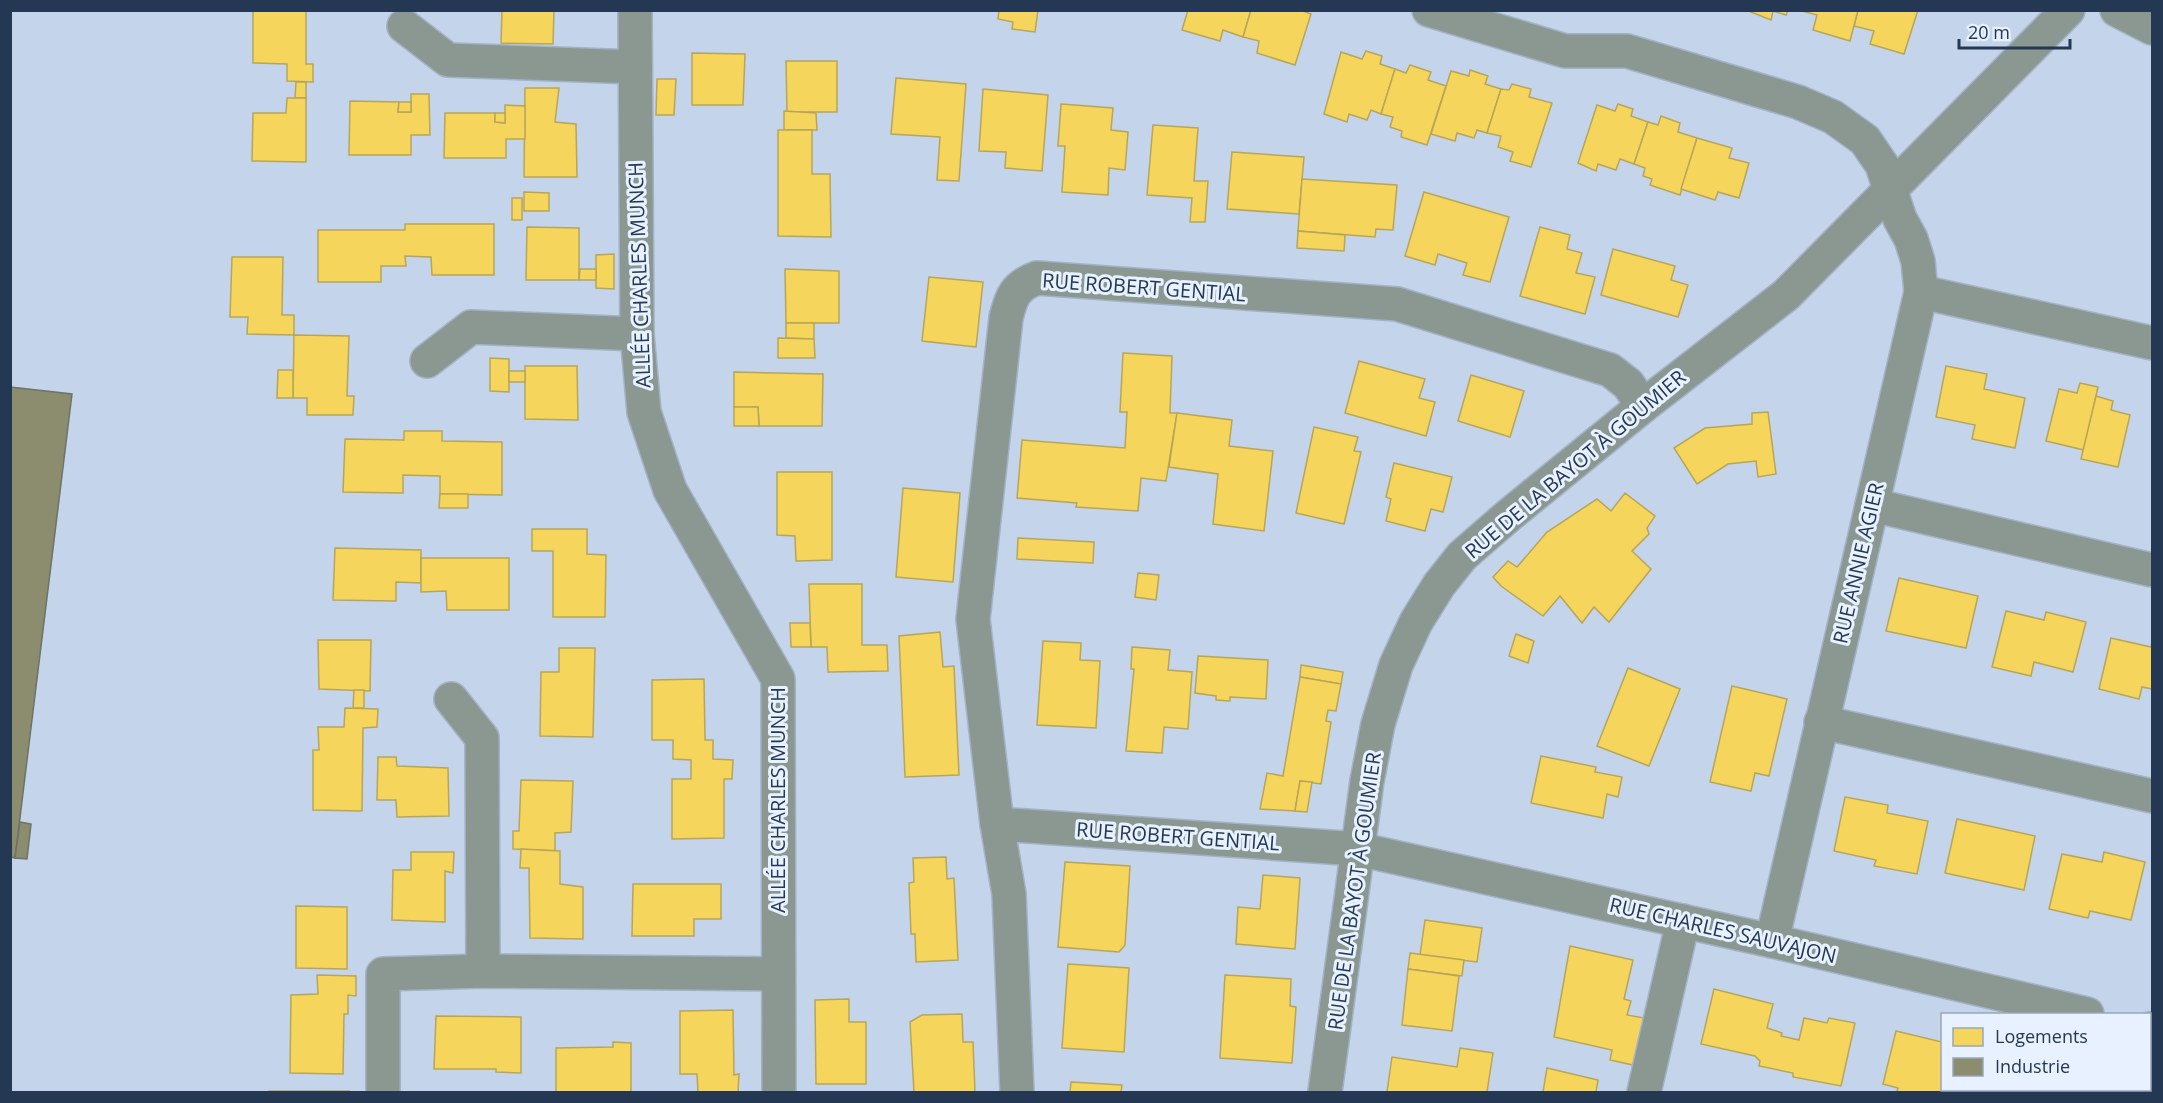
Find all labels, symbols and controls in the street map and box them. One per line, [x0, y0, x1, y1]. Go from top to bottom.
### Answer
scale bar [1959, 12, 2070, 50]
text: 20 m [1968, 20, 2010, 44]
street label: ALLÉE CHARLES MUNCH [622, 162, 656, 388]
street label: RUE ROBERT GENTIAL [1041, 266, 1247, 308]
street label: RUE DE LA BAYOT À GOUMIER [1459, 363, 1692, 564]
street label: RUE ANNIE AGIER [1826, 479, 1890, 646]
street label: ALLÉE CHARLES MUNCH [764, 687, 791, 913]
street label: RUE DE LA BAYOT À GOUMIER [1321, 750, 1387, 1032]
street label: RUE ROBERT GENTIAL [1075, 815, 1281, 857]
street label: RUE CHARLES SAUVAJON [1607, 891, 1839, 969]
legend [1941, 1013, 2151, 1091]
text: Logements [1995, 1024, 2088, 1048]
text: Industrie [1995, 1054, 2070, 1078]

